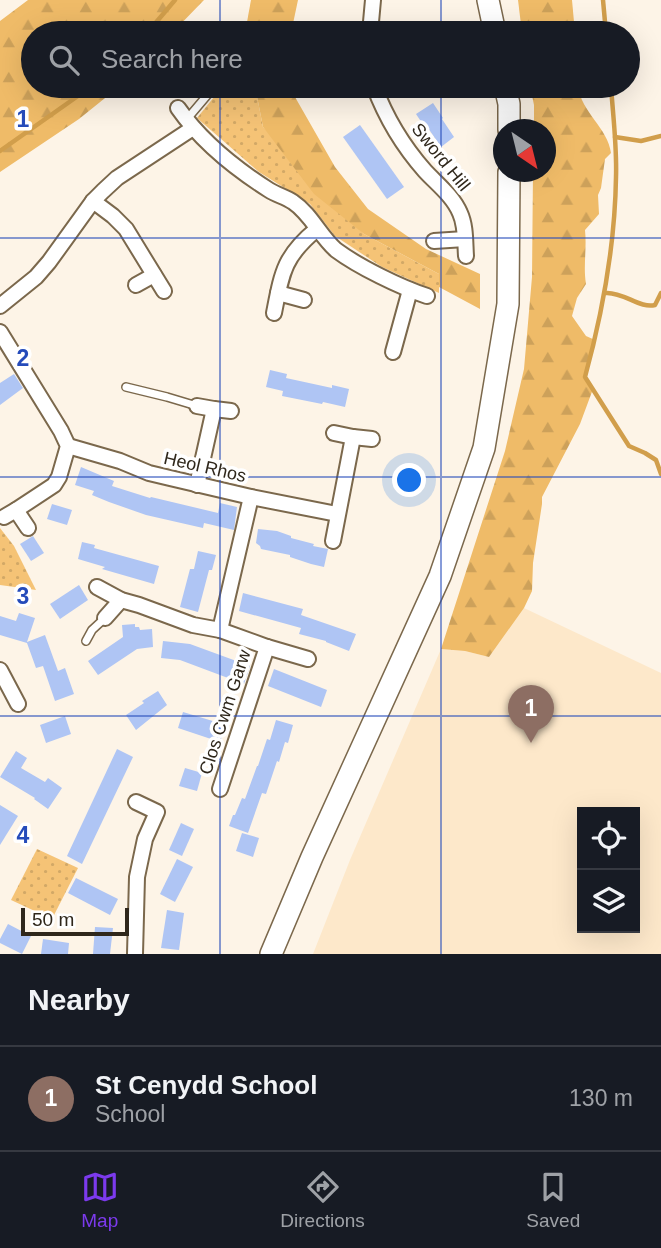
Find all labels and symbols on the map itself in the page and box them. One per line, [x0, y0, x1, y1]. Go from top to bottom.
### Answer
text: 1 [17, 106, 30, 132]
street label: Sword Hill [408, 119, 474, 195]
north arrow [493, 119, 556, 182]
text: 2 [17, 345, 29, 371]
street label: Heol Rhos [162, 448, 248, 486]
your location [392, 463, 426, 497]
text: 3 [17, 583, 29, 609]
street label: Clos Cwm Garw [195, 646, 255, 777]
pin: 1 [508, 685, 554, 743]
text: 4 [17, 822, 30, 848]
scale bar [21, 905, 130, 937]

